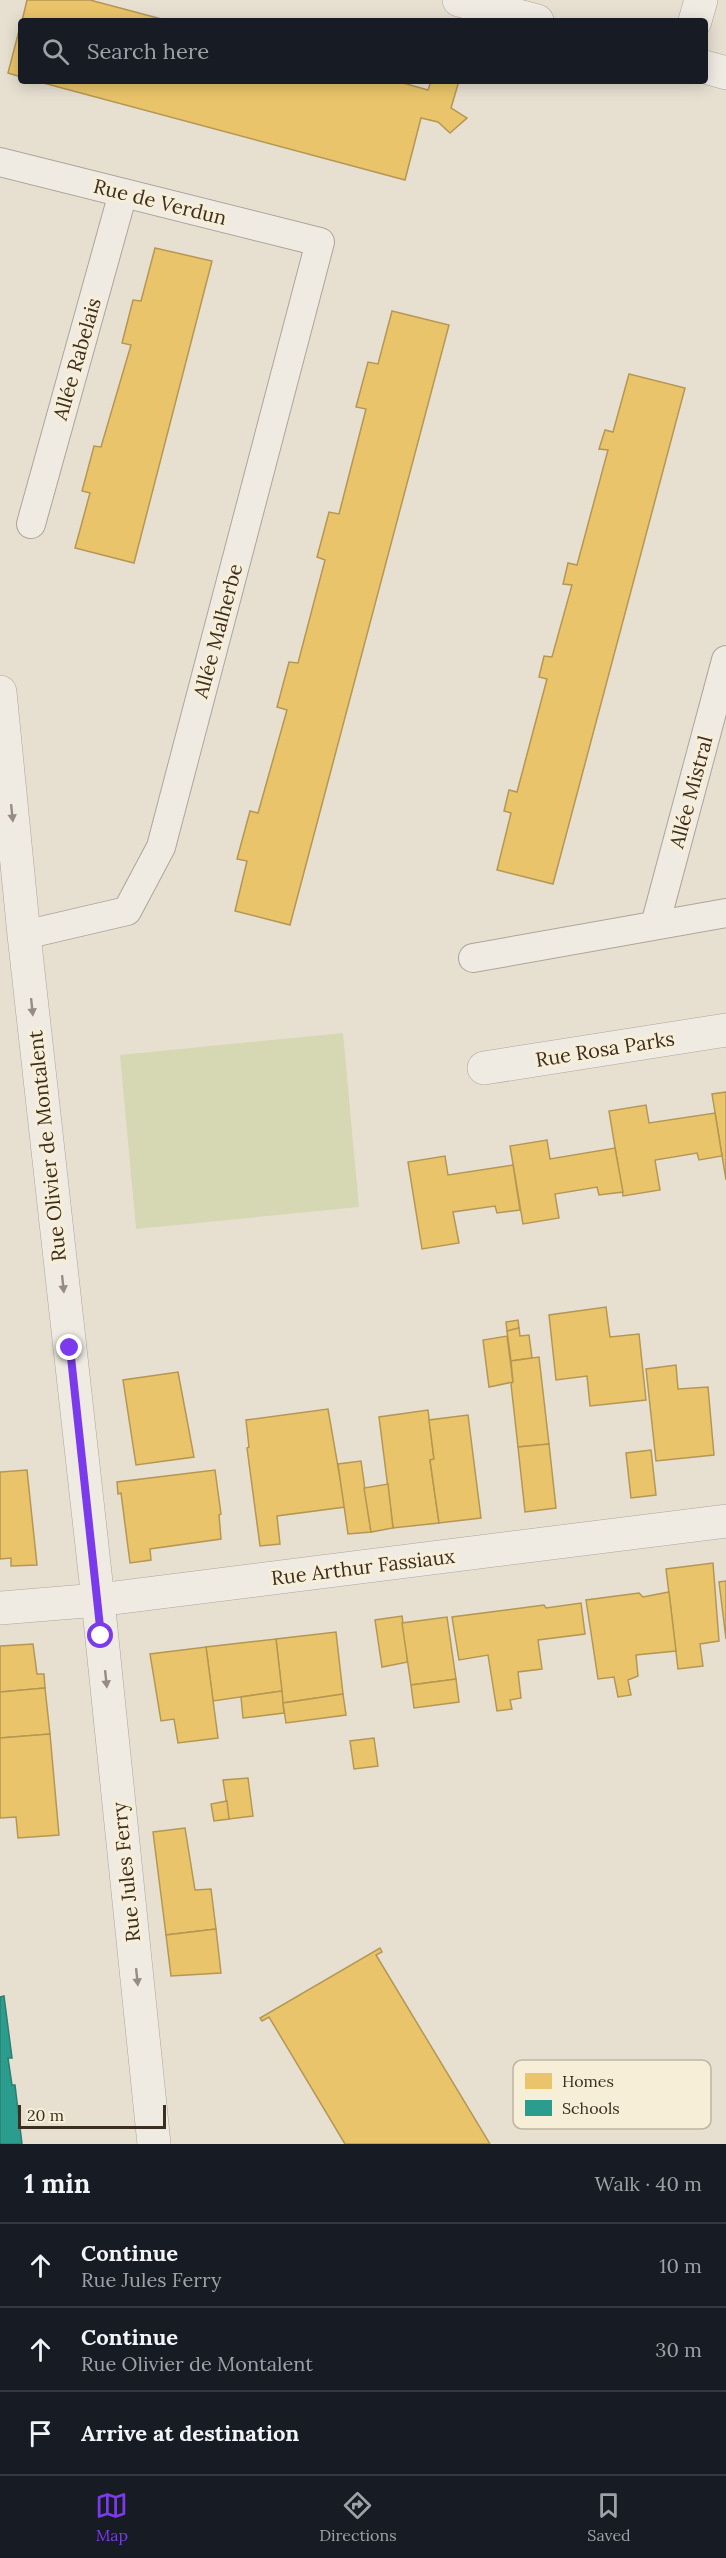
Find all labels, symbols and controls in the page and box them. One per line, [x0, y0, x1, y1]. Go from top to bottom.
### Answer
search box [18, 18, 708, 84]
icon: search [39, 35, 72, 68]
text: Search here [87, 37, 209, 65]
street label: Rue de Verdun [91, 173, 229, 230]
street label: Allée Rabelais [47, 295, 106, 424]
street label: Allée Malherbe [187, 561, 248, 702]
street label: Allée Mistral [663, 733, 718, 852]
one-way arrow [7, 803, 17, 822]
one-way arrow [27, 997, 37, 1016]
street label: Rue Rosa Parks [534, 1025, 676, 1072]
street label: Rue Olivier de Montalent [22, 1029, 71, 1263]
one-way arrow [58, 1275, 68, 1294]
route end [56, 1334, 82, 1360]
street label: Rue Arthur Fassiaux [270, 1543, 457, 1590]
route start [87, 1622, 113, 1648]
one-way arrow [101, 1669, 111, 1688]
street label: Rue Jules Ferry [106, 1800, 145, 1943]
one-way arrow [132, 1968, 142, 1987]
legend [513, 2060, 711, 2129]
text: Homes [562, 2071, 614, 2091]
text: Schools [562, 2098, 620, 2118]
scale bar [18, 2102, 166, 2130]
text: 20 m [27, 2105, 64, 2125]
text: 1 min [24, 2167, 90, 2200]
text: Walk · 40 m [594, 2171, 702, 2196]
text: Continue [81, 2239, 178, 2267]
icon: ahead [24, 2249, 57, 2282]
text: 10 m [659, 2253, 702, 2278]
text: Rue Jules Ferry [81, 2267, 222, 2292]
text: Continue [81, 2323, 178, 2351]
icon: ahead [24, 2333, 57, 2366]
text: 30 m [655, 2337, 702, 2362]
text: Rue Olivier de Montalent [81, 2351, 313, 2376]
icon: arrive [24, 2417, 57, 2450]
text: Arrive at destination [81, 2419, 299, 2447]
tab: Map [95, 2489, 128, 2545]
tab: Directions [319, 2489, 397, 2545]
tab: Saved [587, 2489, 631, 2545]

